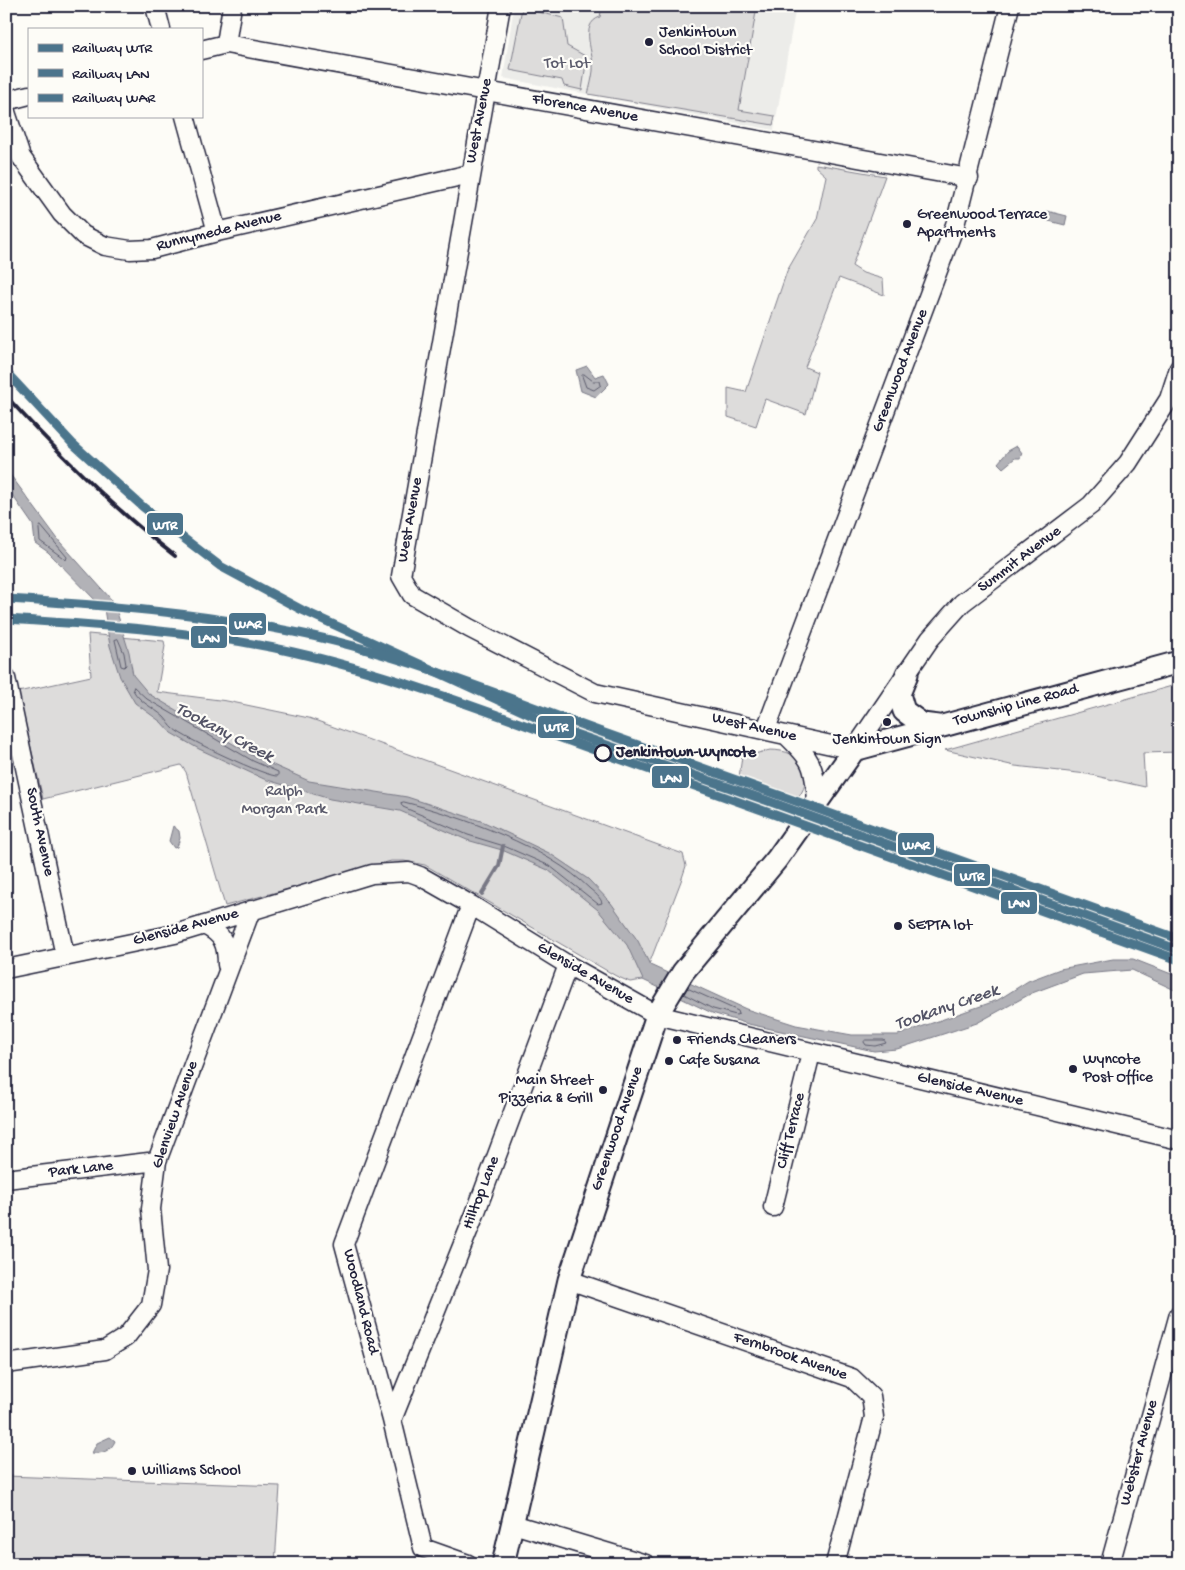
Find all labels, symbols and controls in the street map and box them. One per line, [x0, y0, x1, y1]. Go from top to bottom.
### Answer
place label: Jenkintown School District [659, 24, 753, 61]
legend [28, 28, 202, 118]
marker: Jenkintown School District [643, 36, 655, 48]
text: Railway WTR [72, 40, 153, 58]
park label: Tot Lot [543, 55, 591, 74]
text: Railway LAN [72, 66, 150, 84]
street label: West Avenue [462, 76, 498, 165]
text: Railway WAR [72, 90, 156, 108]
street label: Florence Avenue [530, 90, 640, 128]
place label: Greenwood Terrace Apartments [917, 206, 1048, 243]
street label: Runnymede Avenue [155, 207, 284, 257]
marker: Greenwood Terrace Apartments [901, 218, 913, 230]
street label: Greenwood Avenue [869, 306, 933, 435]
street label: West Avenue [394, 475, 428, 564]
line badge: WTR [146, 512, 184, 536]
text: WTR [152, 518, 179, 535]
street label: Summit Avenue [975, 522, 1066, 598]
line badge: WAR [228, 612, 267, 636]
text: WAR [233, 617, 263, 634]
line badge: LAN [190, 625, 228, 649]
text: LAN [198, 631, 220, 648]
street label: Township Line Road [951, 680, 1082, 732]
water label: Tookany Creek [171, 698, 278, 769]
street label: West Avenue [710, 709, 799, 747]
line badge: WTR [537, 715, 575, 739]
marker: Jenkintown Sign [881, 716, 893, 728]
text: WTR [543, 720, 570, 737]
place label: Jenkintown Sign [833, 731, 942, 750]
marker: Jenkintown-Wyncote [594, 744, 612, 762]
place label: Jenkintown-Wyncote [615, 744, 757, 763]
line badge: LAN [651, 765, 690, 789]
text: LAN [660, 771, 682, 788]
park label: Ralph Morgan Park [242, 783, 328, 820]
street label: South Avenue [20, 786, 58, 879]
line badge: WAR [897, 832, 935, 856]
text: WAR [901, 838, 931, 855]
line badge: WTR [953, 863, 991, 887]
text: WTR [959, 869, 986, 886]
line badge: LAN [1000, 891, 1038, 915]
text: LAN [1008, 896, 1030, 913]
street label: Glenside Avenue [131, 905, 242, 951]
place label: SEPTA lot [908, 917, 973, 936]
marker: SEPTA lot [892, 920, 904, 932]
street label: Glenside Avenue [533, 939, 637, 1010]
water label: Tookany Creek [893, 980, 1003, 1036]
place label: Friends Cleaners [686, 1031, 797, 1050]
marker: Friends Cleaners [671, 1034, 683, 1046]
place label: Wyncote Post Office [1082, 1051, 1154, 1088]
place label: Cafe Susana [679, 1052, 761, 1071]
marker: Cafe Susana [663, 1055, 675, 1067]
street label: Glenview Avenue [149, 1058, 204, 1171]
marker: Wyncote Post Office [1067, 1063, 1079, 1075]
street label: Greenwood Avenue [588, 1064, 648, 1194]
street label: Glenside Avenue [915, 1069, 1026, 1112]
place label: Main Street Pizzeria & Grill [498, 1072, 594, 1109]
marker: Main Street Pizzeria & Grill [597, 1084, 609, 1096]
street label: Cliff Terrace [773, 1090, 811, 1171]
street label: Hilltop Lane [459, 1153, 505, 1232]
street label: Park Lane [47, 1157, 115, 1183]
street label: Woodland Road [338, 1247, 383, 1358]
street label: Fernbrook Avenue [729, 1328, 850, 1386]
street label: Webster Avenue [1117, 1397, 1163, 1508]
place label: Williams School [142, 1462, 241, 1481]
marker: Williams School [126, 1465, 138, 1477]

